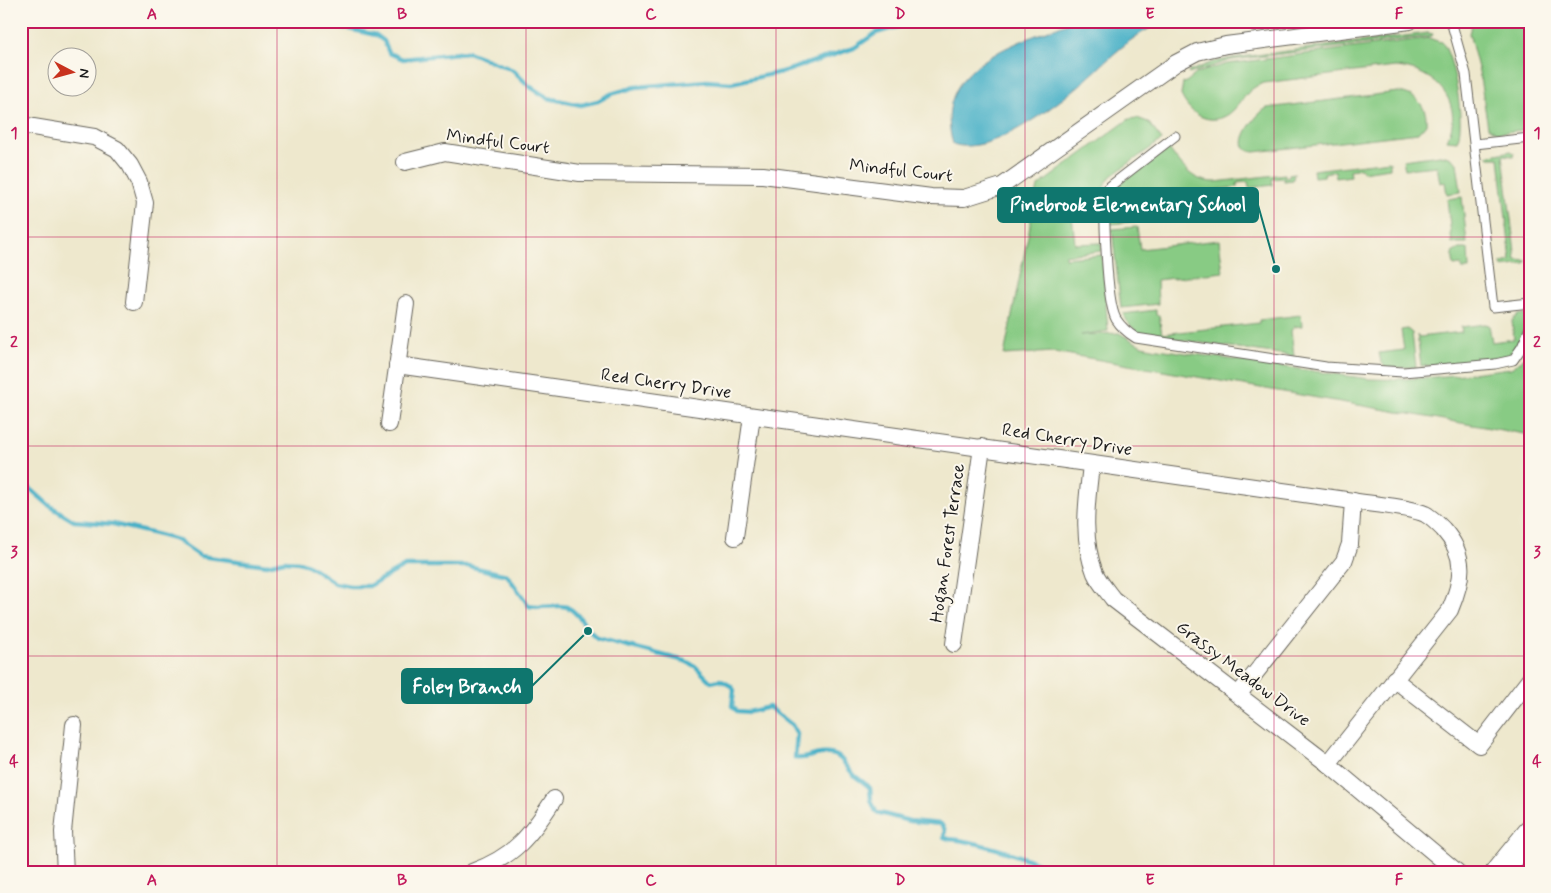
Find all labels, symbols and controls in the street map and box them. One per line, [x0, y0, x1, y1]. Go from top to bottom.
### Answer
text: A [147, 4, 157, 25]
text: B [397, 4, 407, 25]
text: C [645, 4, 657, 25]
text: D [894, 4, 906, 25]
text: E [1145, 4, 1155, 25]
text: F [1395, 4, 1404, 25]
north arrow [48, 48, 98, 98]
text: N [74, 68, 93, 79]
text: 1 [10, 123, 18, 144]
text: 1 [1533, 123, 1541, 144]
street label: Mindful Court [445, 124, 551, 160]
street label: Mindful Court [848, 154, 954, 188]
callout: Pinebrook Elementary School [998, 188, 1258, 222]
text: Pinebrook Elementary School [1010, 193, 1246, 219]
text: 2 [10, 332, 18, 353]
text: 2 [1533, 332, 1541, 353]
street label: Red Cherry Drive [599, 363, 733, 405]
street label: Red Cherry Drive [1000, 418, 1134, 462]
street label: Hogan Forest Terrace [925, 462, 973, 624]
text: 3 [10, 542, 18, 563]
text: 3 [1533, 542, 1541, 563]
street label: Grassy Meadow Drive [1171, 615, 1315, 733]
callout: Foley Branch [402, 669, 532, 703]
text: Foley Branch [412, 675, 522, 700]
text: 4 [9, 751, 19, 772]
text: 4 [1532, 751, 1542, 772]
text: A [147, 870, 157, 891]
text: B [397, 870, 407, 891]
text: C [645, 870, 657, 891]
text: D [894, 870, 906, 891]
text: E [1145, 870, 1155, 891]
text: F [1395, 870, 1404, 891]

